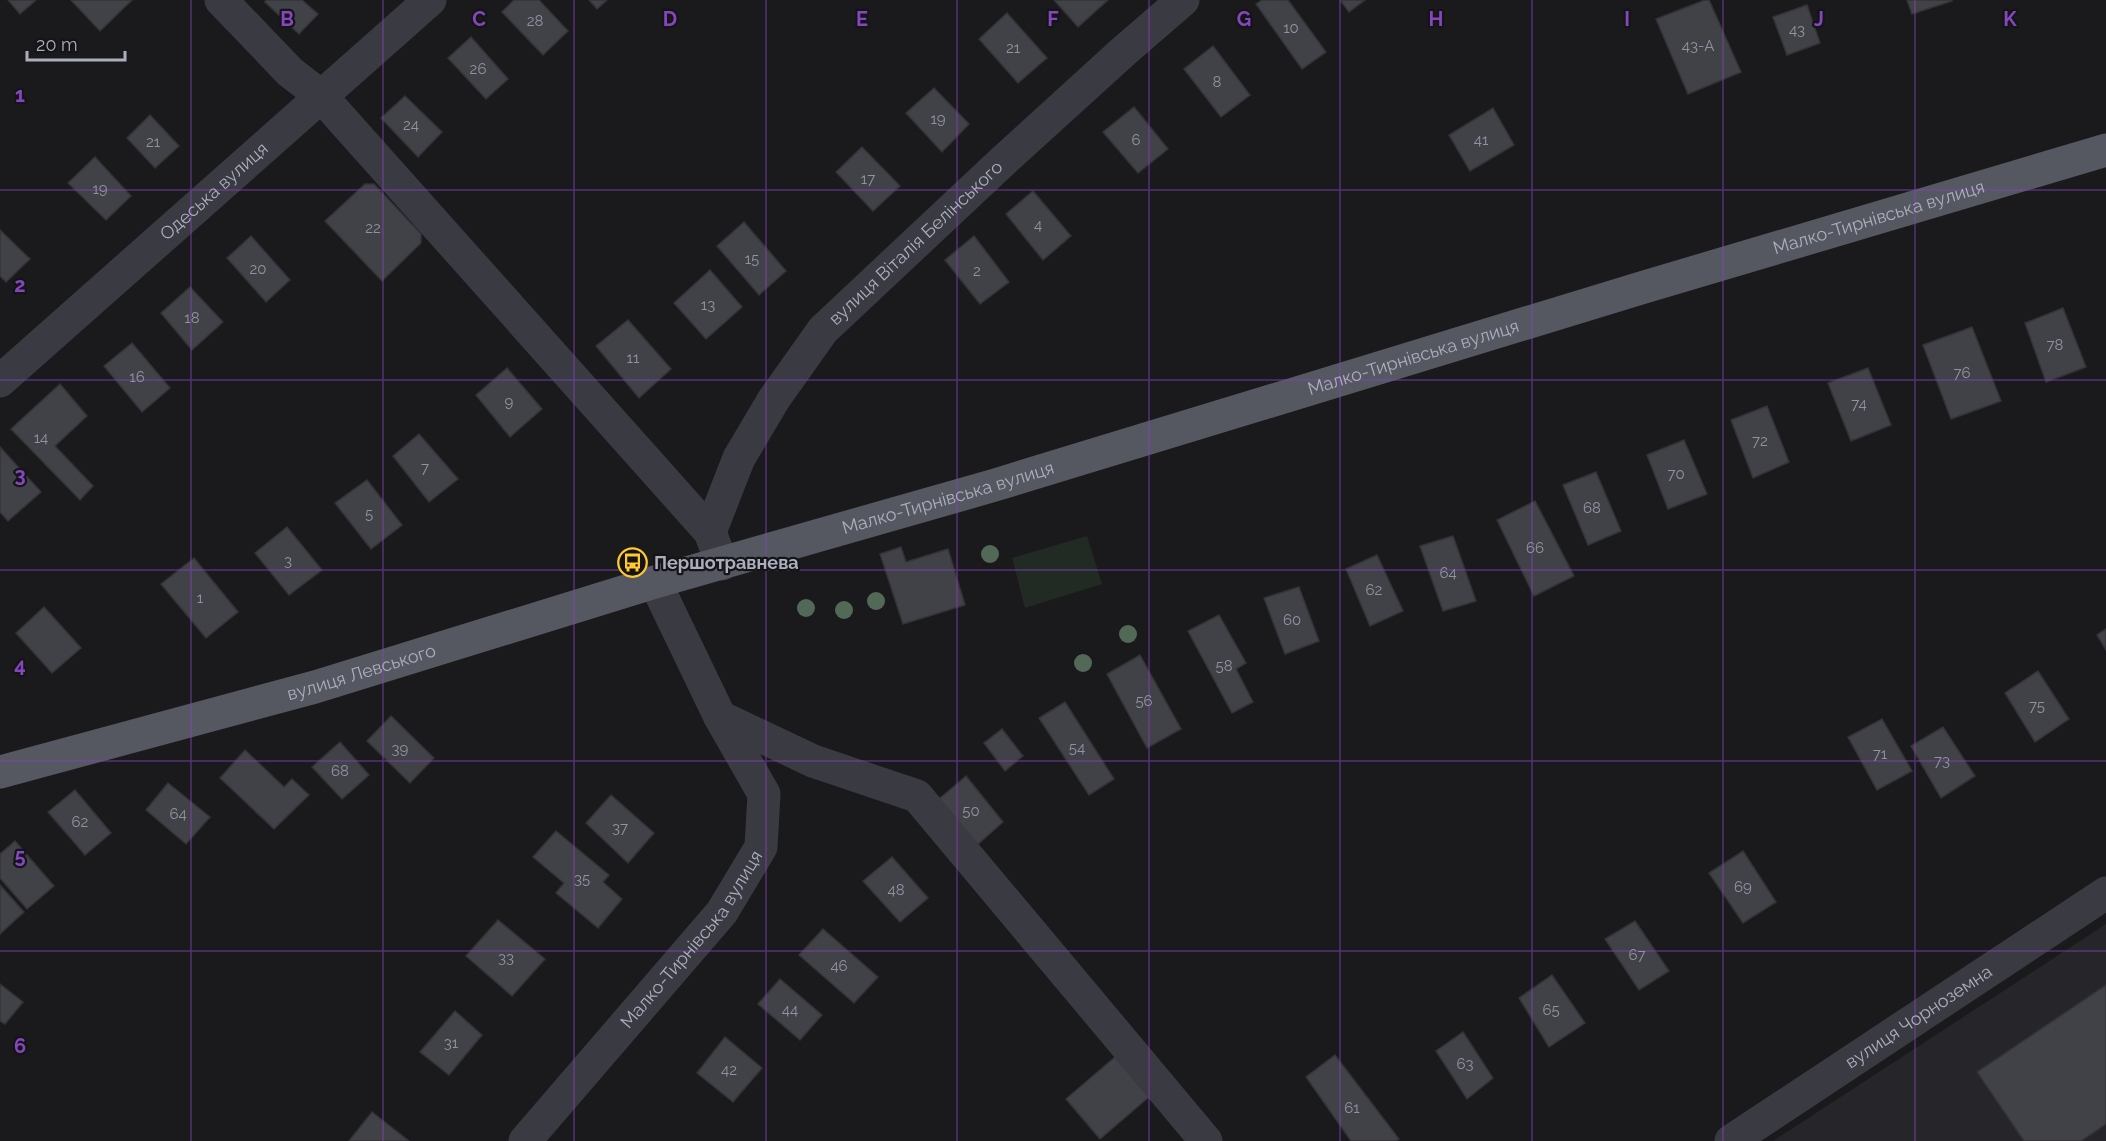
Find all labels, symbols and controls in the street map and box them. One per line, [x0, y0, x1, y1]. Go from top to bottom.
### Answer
text: B [280, 7, 294, 31]
text: C [472, 7, 486, 31]
text: D [663, 7, 677, 31]
text: E [856, 7, 868, 31]
text: F [1047, 7, 1059, 31]
text: G [1237, 7, 1251, 31]
text: H [1429, 7, 1443, 31]
text: I [1624, 7, 1630, 31]
text: J [1814, 7, 1824, 31]
text: K [2003, 7, 2017, 31]
house number: 28 [527, 12, 543, 30]
house number: 10 [1283, 19, 1299, 37]
house number: 43 [1789, 21, 1805, 39]
scale bar [27, 24, 124, 62]
text: 20 m [36, 34, 78, 55]
house number: 43-А [1682, 37, 1714, 55]
house number: 21 [1006, 39, 1021, 57]
house number: 26 [470, 60, 486, 78]
house number: 8 [1213, 73, 1222, 91]
text: 1 [15, 83, 25, 107]
house number: 19 [930, 110, 946, 128]
house number: 24 [403, 116, 419, 134]
house number: 6 [1131, 131, 1141, 149]
house number: 41 [1474, 131, 1489, 149]
house number: 21 [146, 133, 161, 151]
street label: Одеська вулиця [155, 138, 272, 244]
street label: вулиця Віталія Белінського [824, 156, 1007, 329]
house number: 17 [861, 170, 875, 188]
street label: Малко-Тирнівська вулиця [1770, 176, 1987, 258]
house number: 19 [92, 180, 108, 198]
house number: 4 [1034, 216, 1042, 234]
house number: 22 [365, 219, 381, 237]
house number: 15 [745, 250, 759, 268]
house number: 20 [250, 260, 267, 278]
house number: 2 [973, 262, 981, 280]
text: 2 [14, 273, 26, 297]
house number: 13 [701, 296, 715, 314]
house number: 18 [184, 309, 200, 327]
street label: Малко-Тирнівська вулиця [1305, 315, 1521, 399]
house number: 78 [2047, 336, 2064, 354]
house number: 11 [627, 349, 640, 367]
house number: 76 [1953, 364, 1971, 382]
house number: 16 [129, 368, 145, 386]
house number: 9 [505, 393, 514, 411]
house number: 74 [1851, 395, 1867, 413]
house number: 14 [34, 429, 48, 447]
house number: 72 [1752, 432, 1768, 450]
street label: Малко-Тирнівська вулиця [840, 457, 1056, 538]
house number: 7 [421, 459, 429, 477]
text: 3 [14, 463, 26, 487]
house number: 70 [1667, 465, 1685, 483]
house number: 68 [1583, 499, 1601, 517]
house number: 5 [365, 505, 373, 523]
house number: 66 [1526, 539, 1544, 557]
bus stop icon: Першотравнева [617, 547, 649, 579]
house number: 3 [284, 552, 292, 570]
place label: Першотравнева [654, 552, 799, 573]
house number: 64 [1439, 564, 1457, 582]
house number: 62 [1366, 581, 1383, 599]
house number: 1 [197, 589, 204, 607]
house number: 60 [1283, 611, 1301, 629]
street label: вулиця Левського [285, 639, 439, 704]
text: 4 [14, 653, 26, 677]
house number: 58 [1215, 657, 1233, 675]
house number: 56 [1135, 692, 1153, 710]
house number: 75 [2029, 697, 2045, 715]
house number: 54 [1069, 739, 1085, 757]
house number: 39 [392, 740, 409, 758]
house number: 71 [1873, 745, 1888, 763]
house number: 73 [1934, 752, 1950, 770]
house number: 68 [331, 762, 349, 780]
house number: 50 [962, 802, 980, 820]
house number: 64 [169, 805, 187, 823]
house number: 62 [72, 813, 89, 831]
house number: 37 [612, 819, 628, 837]
text: 5 [14, 844, 26, 868]
street label: Малко-Тирнівська вулиця [616, 847, 766, 1032]
house number: 35 [574, 870, 590, 888]
house number: 69 [1734, 878, 1752, 896]
house number: 48 [887, 881, 905, 899]
house number: 67 [1628, 946, 1646, 964]
house number: 33 [498, 949, 514, 967]
house number: 46 [830, 957, 848, 975]
street label: вулиця Чорноземна [1841, 961, 1996, 1072]
house number: 44 [782, 1001, 798, 1019]
house number: 65 [1542, 1001, 1560, 1019]
text: 6 [14, 1034, 26, 1058]
house number: 31 [444, 1034, 459, 1052]
house number: 63 [1456, 1055, 1474, 1073]
house number: 42 [721, 1061, 737, 1079]
house number: 61 [1344, 1099, 1360, 1117]

